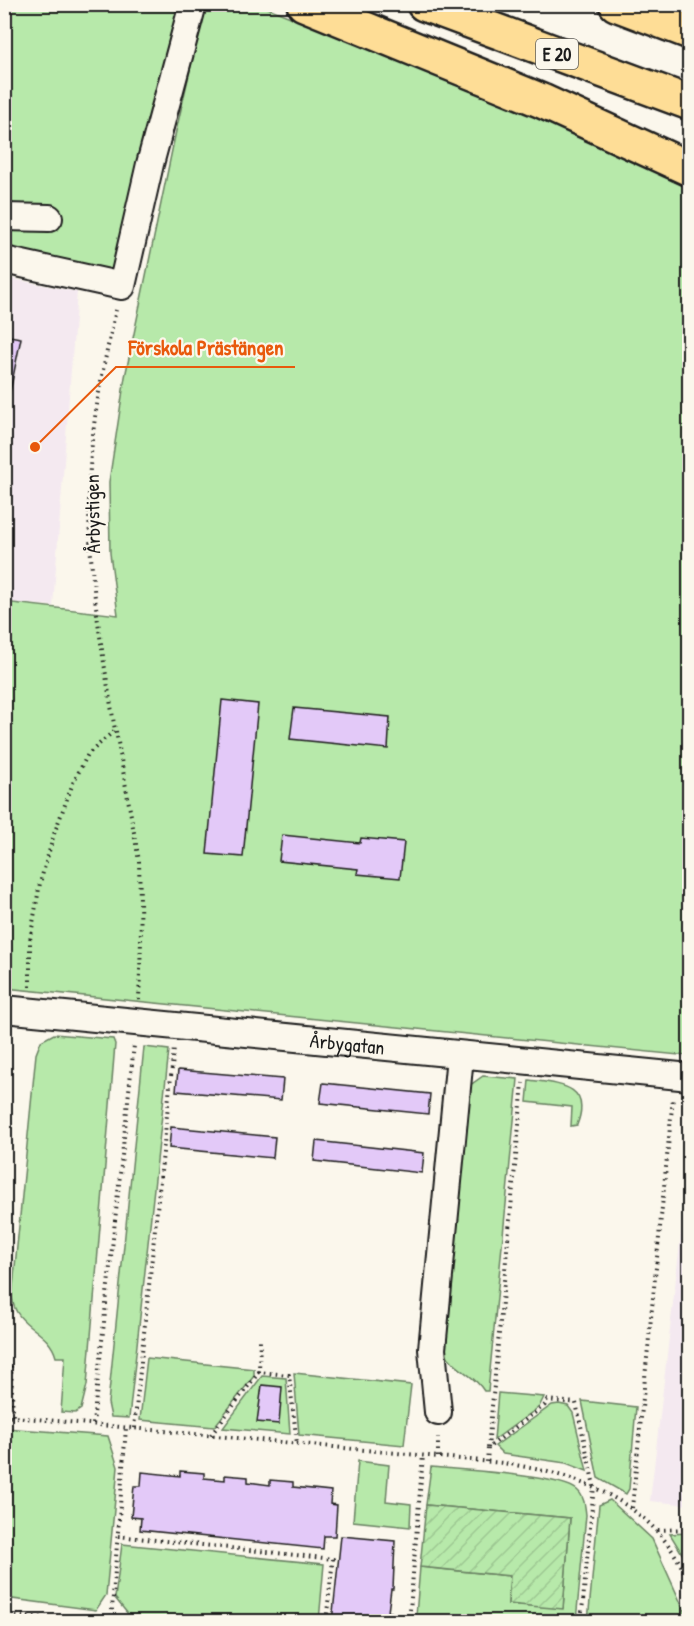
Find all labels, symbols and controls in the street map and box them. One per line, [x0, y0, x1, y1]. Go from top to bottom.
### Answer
road number: E 20 [536, 39, 578, 69]
callout: Förskola Prästängen [116, 328, 295, 367]
text: Förskola Prästängen [128, 333, 283, 363]
street label: Årbystigen [78, 474, 106, 554]
street label: Årbygatan [309, 1026, 386, 1060]

